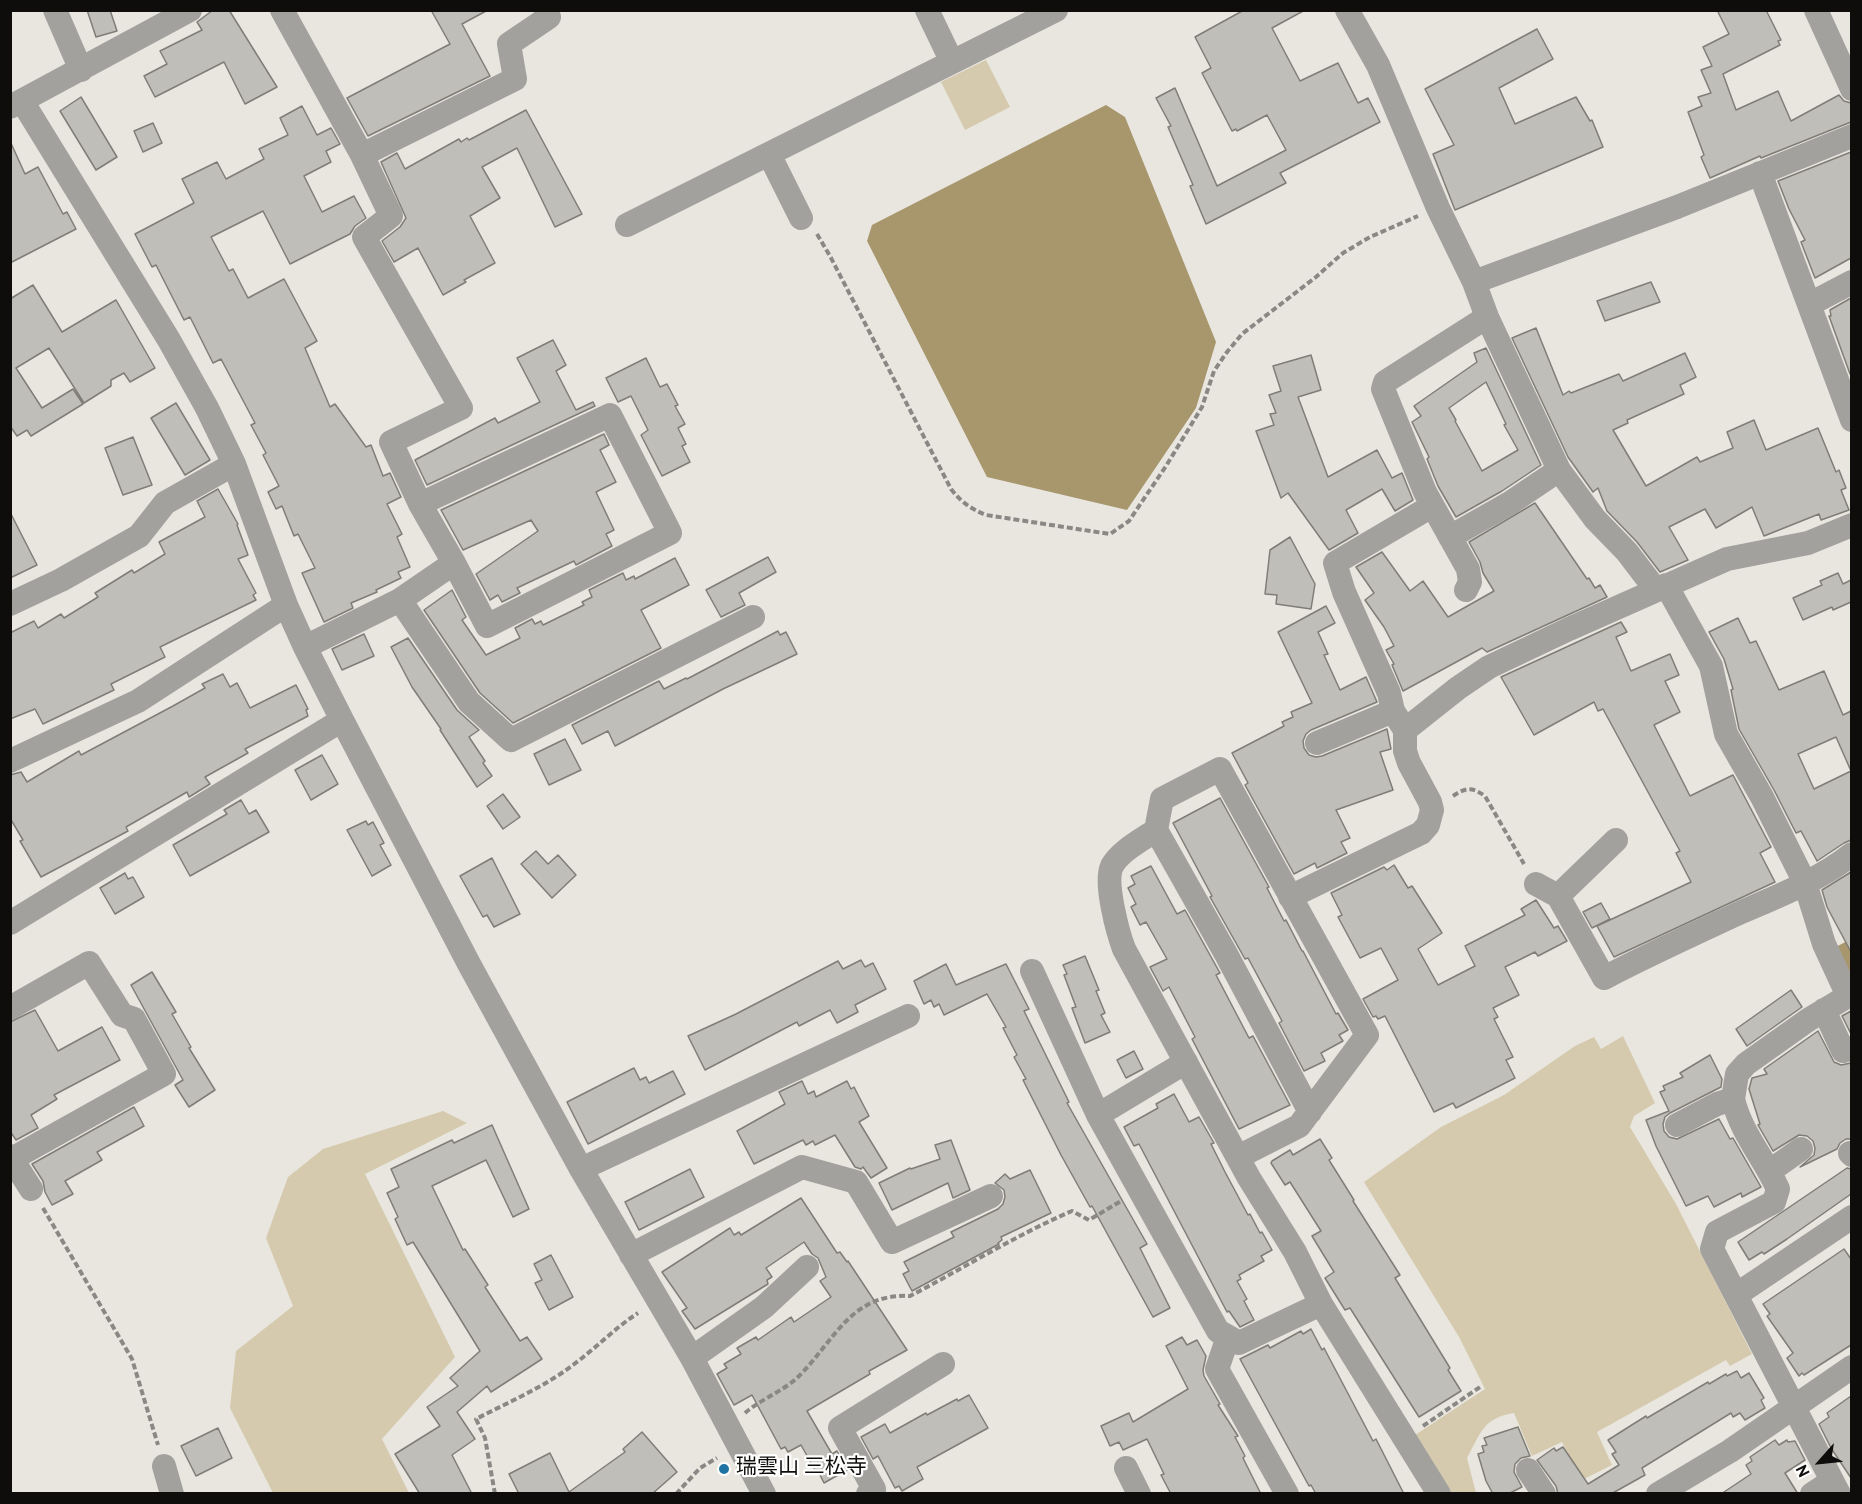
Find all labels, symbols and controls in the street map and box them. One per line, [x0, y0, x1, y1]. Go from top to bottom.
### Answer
north arrow [1790, 1432, 1850, 1492]
place label: 瑞雲山 三松寺 [736, 1456, 867, 1482]
text: N [1792, 1461, 1815, 1480]
marker: 瑞雲山 三松寺 [717, 1462, 731, 1476]

